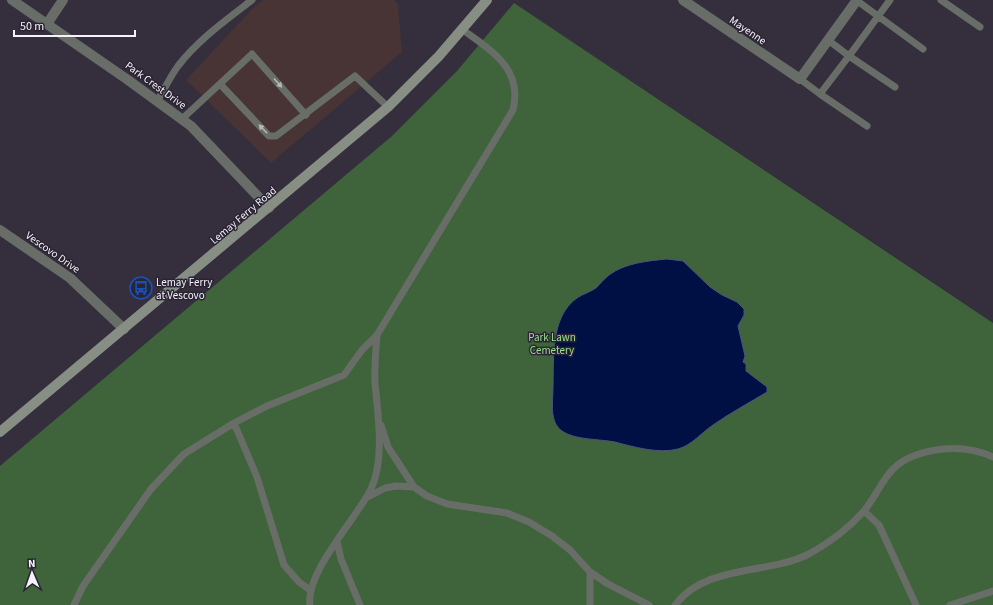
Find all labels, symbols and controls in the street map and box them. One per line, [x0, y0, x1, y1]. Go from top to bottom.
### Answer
scale bar [14, 12, 135, 38]
street label: Mayenne [726, 13, 770, 49]
text: 50 m [20, 18, 44, 35]
street label: Park Crest Drive [122, 58, 190, 113]
one-way arrow [273, 78, 282, 88]
one-way arrow [258, 124, 268, 134]
street label: Lemay Ferry Road [207, 183, 280, 248]
street label: Vescovo Drive [22, 228, 83, 277]
bus stop icon: Lemay Ferry at Vescovo [128, 275, 154, 301]
place label: Lemay Ferry at Vescovo [156, 275, 212, 303]
park label: Park Lawn Cemetery [528, 330, 576, 358]
north arrow [12, 553, 52, 593]
text: N [28, 556, 36, 571]

